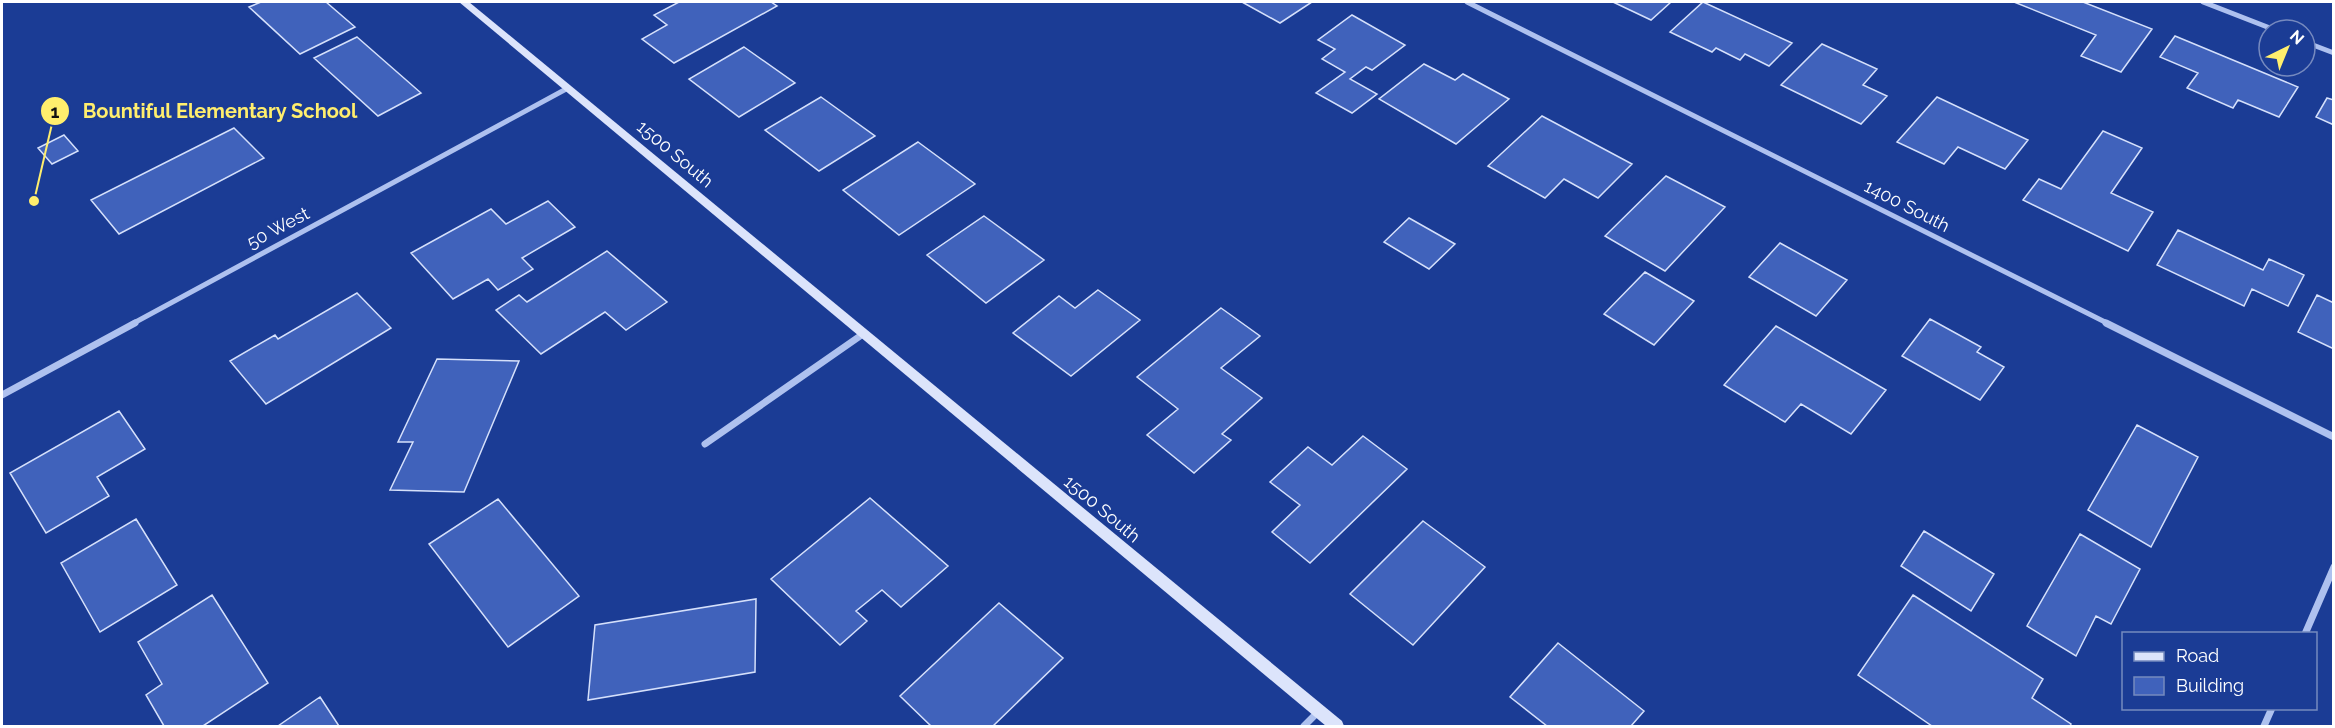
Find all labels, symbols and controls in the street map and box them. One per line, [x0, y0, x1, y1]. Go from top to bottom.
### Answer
north arrow [2257, 18, 2317, 78]
text: N [2286, 26, 2308, 49]
callout: Bountiful Elementary School [40, 92, 370, 130]
text: Bountiful Elementary School [83, 99, 358, 123]
text: 1 [51, 101, 60, 122]
street label: 1500 South [633, 116, 718, 192]
street label: 1400 South [1861, 175, 1953, 236]
street label: 50 West [243, 202, 313, 253]
street label: 1500 South [1060, 471, 1145, 547]
legend [2122, 632, 2317, 710]
text: Road [2176, 645, 2219, 666]
text: Building [2176, 675, 2244, 696]

